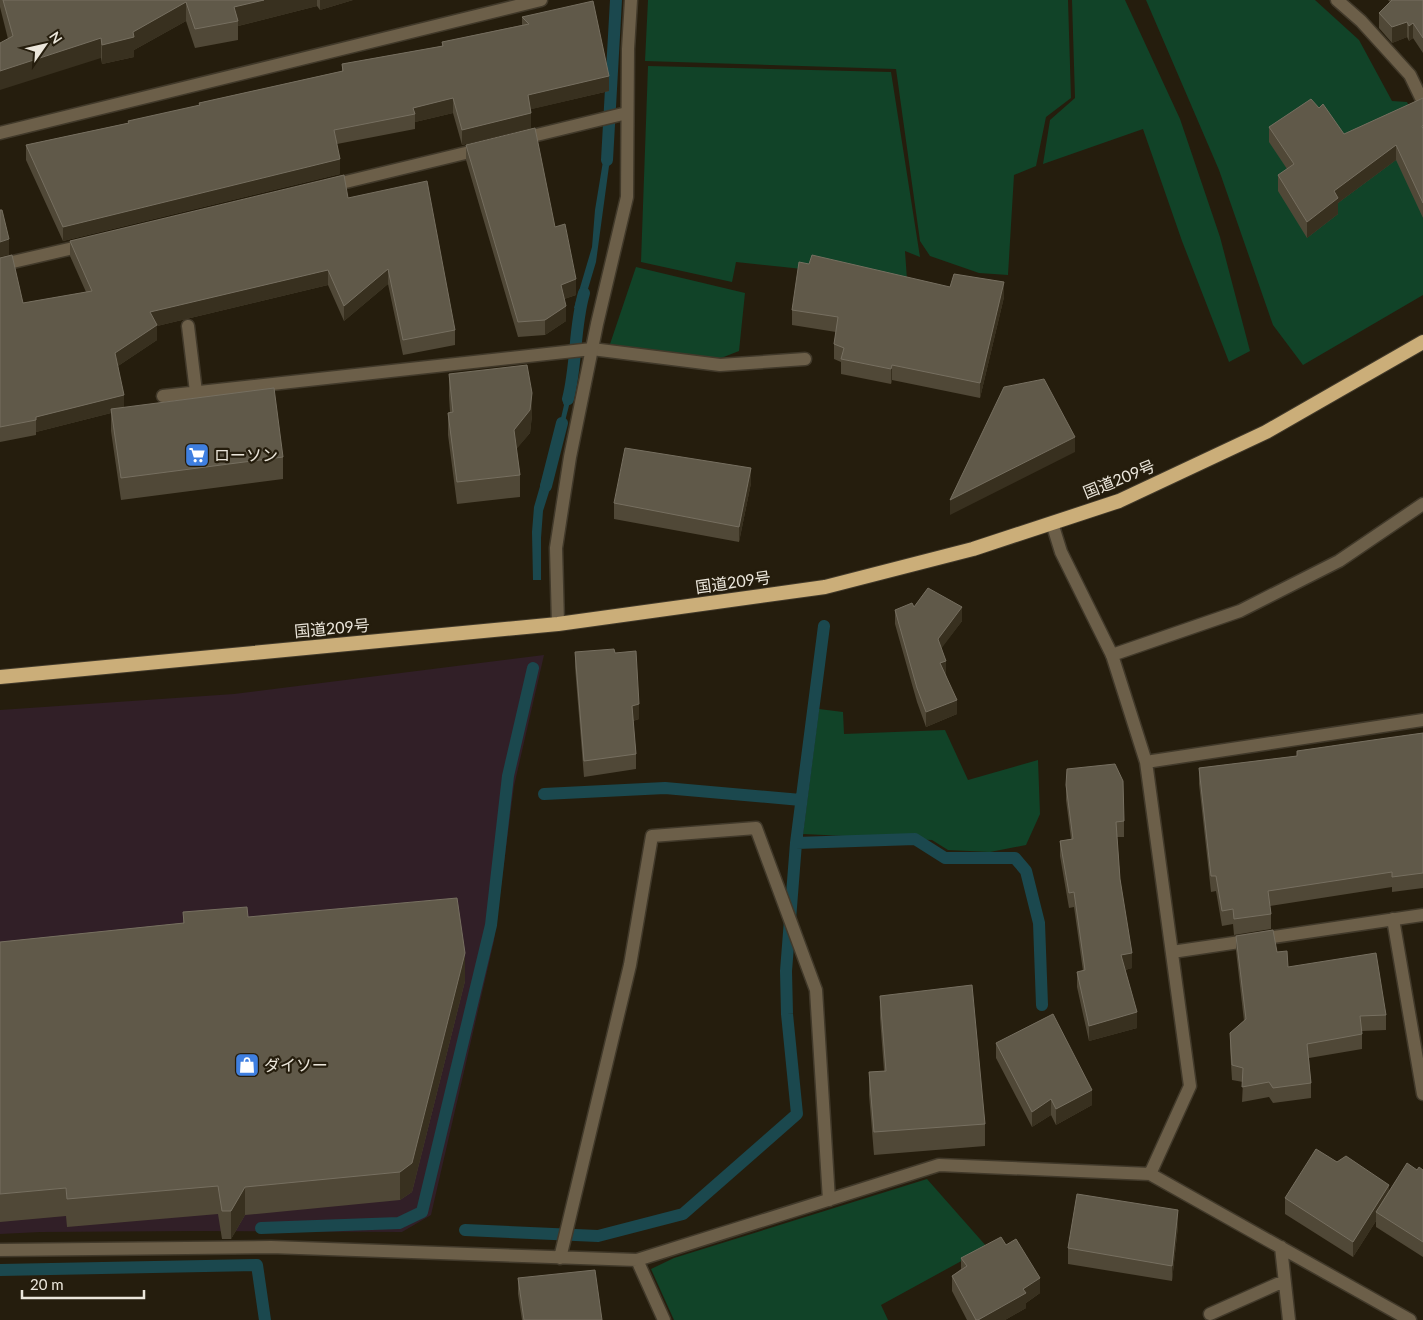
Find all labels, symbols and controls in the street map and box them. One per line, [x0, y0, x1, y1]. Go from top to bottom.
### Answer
north arrow [20, 20, 70, 70]
text: N [46, 28, 66, 47]
supermarket icon: ローソン [184, 442, 210, 468]
place label: ローソン [214, 445, 278, 464]
street label: 国道209号 [1080, 456, 1158, 502]
street label: 国道209号 [694, 567, 772, 596]
street label: 国道209号 [293, 615, 371, 640]
shop icon: ダイソー [234, 1052, 260, 1078]
place label: ダイソー [264, 1055, 328, 1074]
scale bar [22, 1268, 145, 1300]
text: 20 m [30, 1275, 64, 1293]

